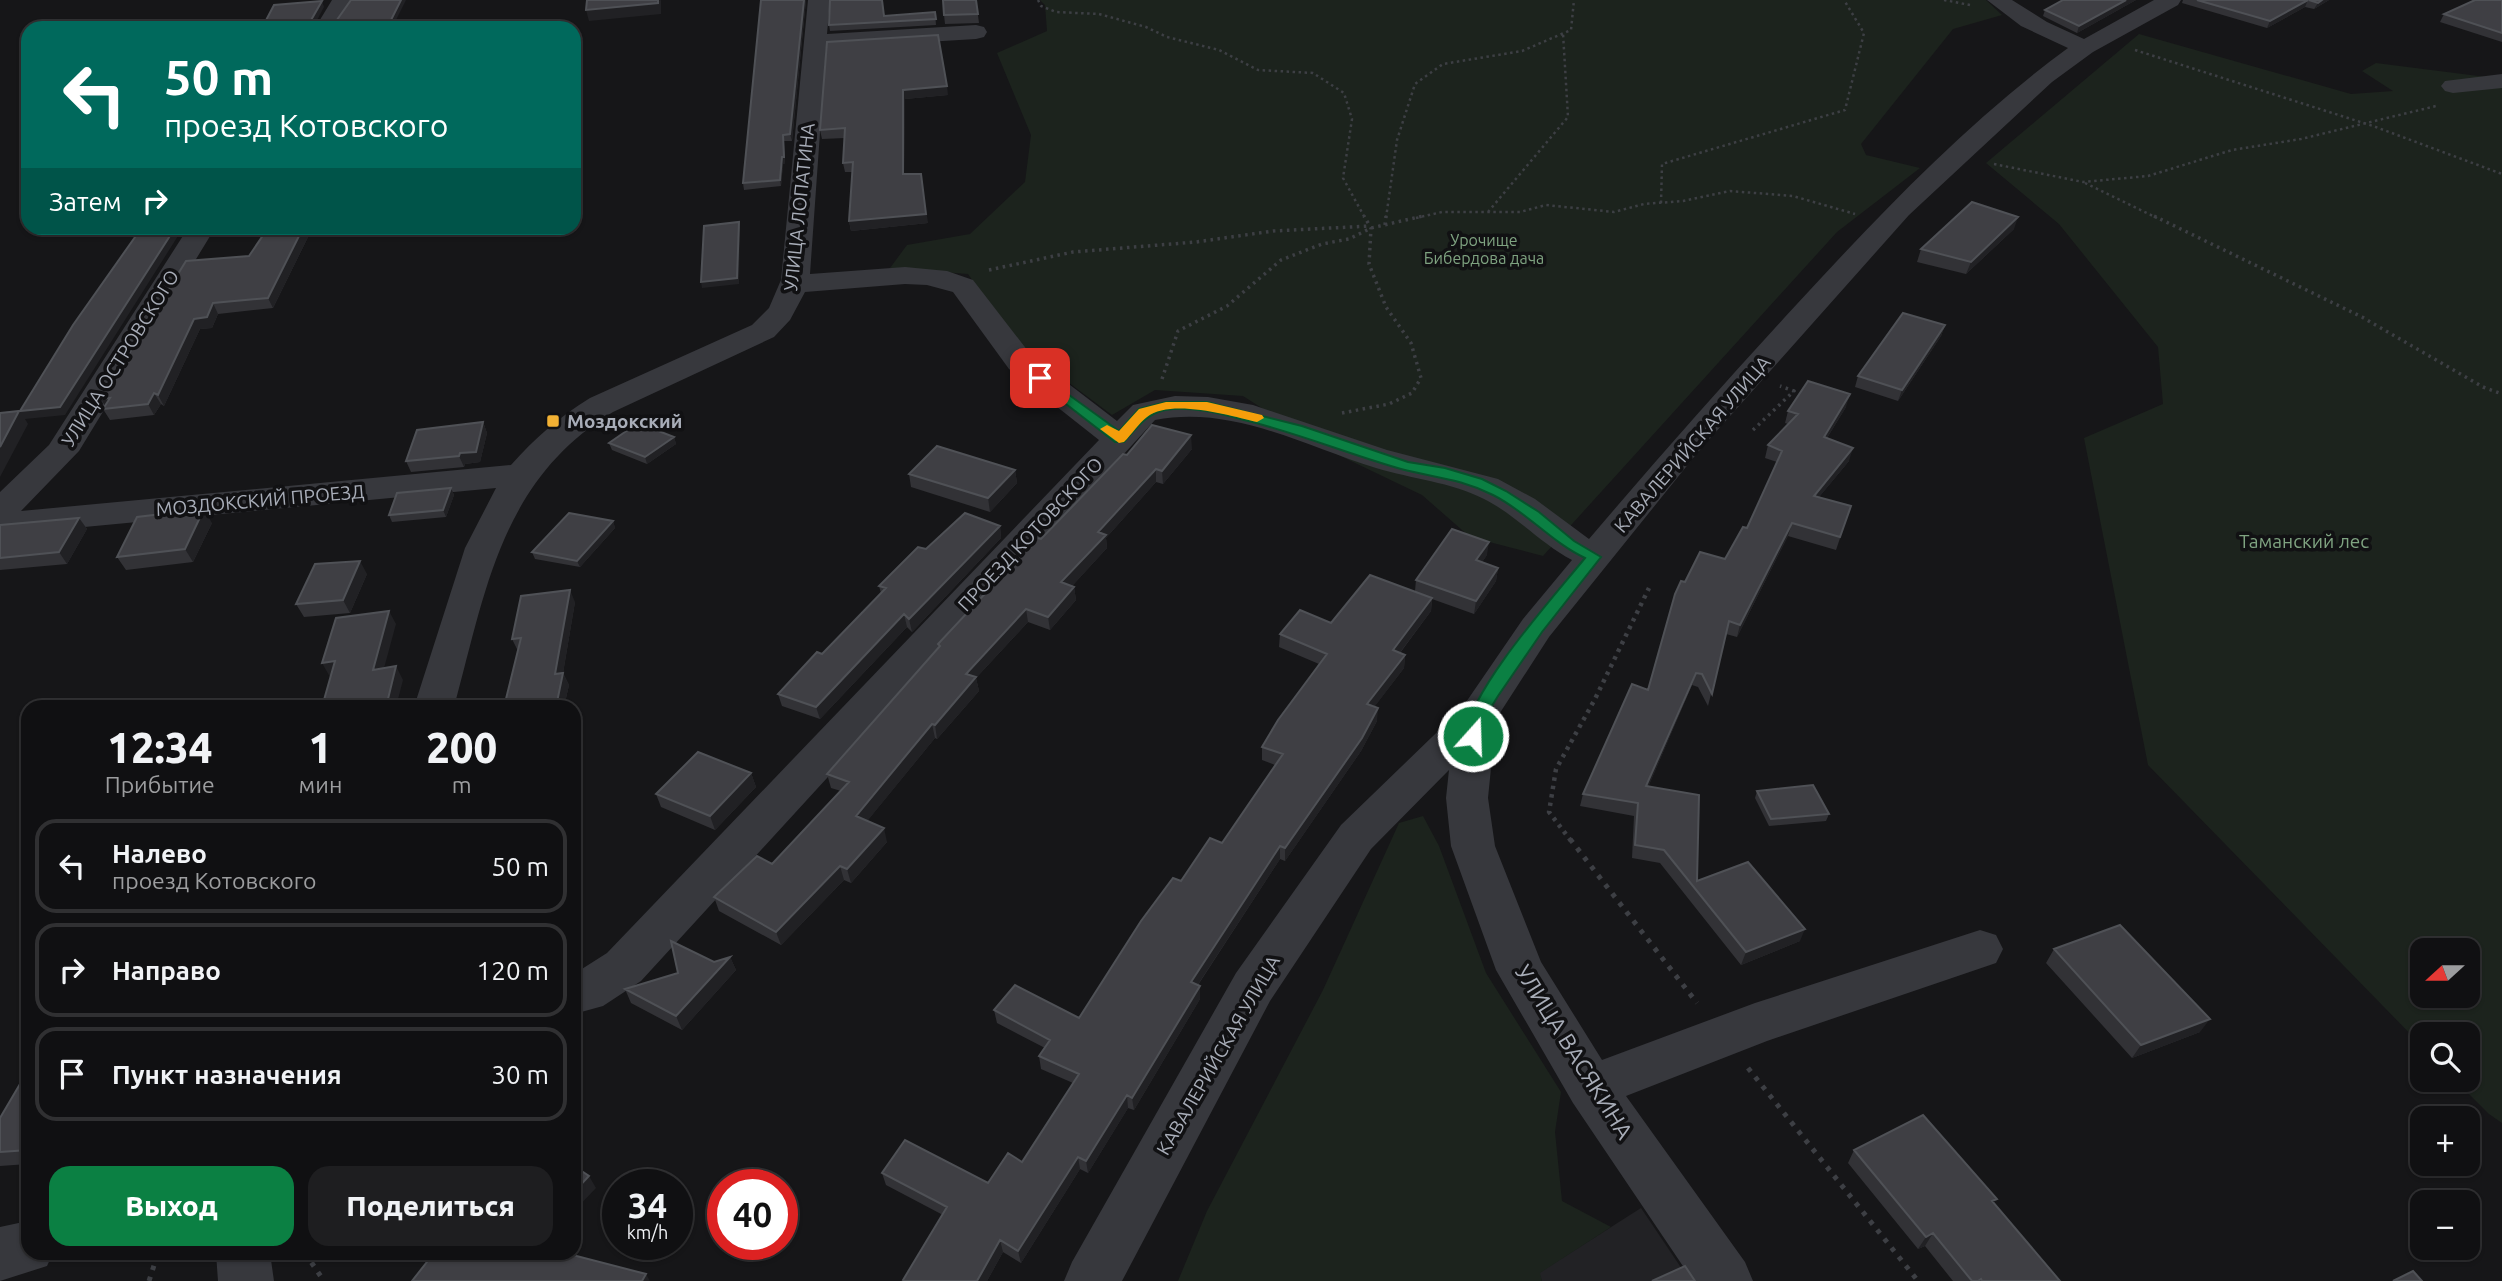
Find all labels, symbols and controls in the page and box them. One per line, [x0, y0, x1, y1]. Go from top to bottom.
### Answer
icon: left [49, 49, 140, 140]
text: 50 m [164, 49, 273, 104]
text: проезд Котовского [164, 107, 448, 143]
street label: УЛИЦА ЛОПАТИНА [779, 121, 819, 292]
icon: right [136, 182, 174, 220]
text: Затем [49, 187, 122, 216]
park label: Урочище Бибердова дача [1424, 231, 1544, 267]
street label: УЛИЦА ОСТРОВСКОГО [57, 266, 183, 450]
pin [1010, 348, 1070, 408]
street label: КАВАЛЕРИЙСКАЯ УЛИЦА [1609, 351, 1775, 537]
icon: arrive [1021, 359, 1059, 397]
place label: Моздокский [567, 410, 682, 432]
marker: Моздокский [545, 413, 561, 429]
street label: ПРОЕЗД КОТОВСКОГО [953, 453, 1107, 615]
street label: МОЗДОКСКИЙ ПРОЕЗД [155, 480, 365, 520]
park label: Таманский лес [2239, 530, 2369, 552]
position arrow [1436, 699, 1510, 773]
text: 12:34 [107, 724, 212, 771]
text: 1 [309, 724, 332, 771]
text: 200 [426, 724, 497, 771]
text: Прибытие [105, 772, 215, 797]
text: мин [299, 772, 342, 797]
text: m [452, 772, 472, 797]
text: Налево [112, 839, 207, 868]
icon: left [53, 847, 91, 885]
text: 50 m [491, 852, 549, 881]
text: проезд Котовского [112, 868, 316, 893]
north arrow [2410, 938, 2480, 1008]
map controls [2410, 938, 2480, 1260]
icon: right [53, 951, 91, 989]
street label: КАВАЛЕРИЙСКАЯ УЛИЦА [1152, 951, 1285, 1159]
text: Направо [112, 956, 221, 985]
text: 120 m [477, 956, 549, 985]
street label: УЛИЦА ВАСЯКИНА [1511, 960, 1638, 1143]
button: search [2410, 1022, 2480, 1092]
icon: arrive [53, 1055, 91, 1093]
text: Пункт назначения [112, 1060, 342, 1089]
text: 30 m [491, 1060, 549, 1089]
button: + [2410, 1106, 2480, 1176]
button: Выход [49, 1166, 294, 1246]
button: Поделиться [308, 1166, 553, 1246]
speed limit sign: 40 [707, 1169, 798, 1260]
text: 34 [628, 1185, 667, 1225]
button: − [2410, 1190, 2480, 1260]
text: km/h [627, 1222, 668, 1242]

